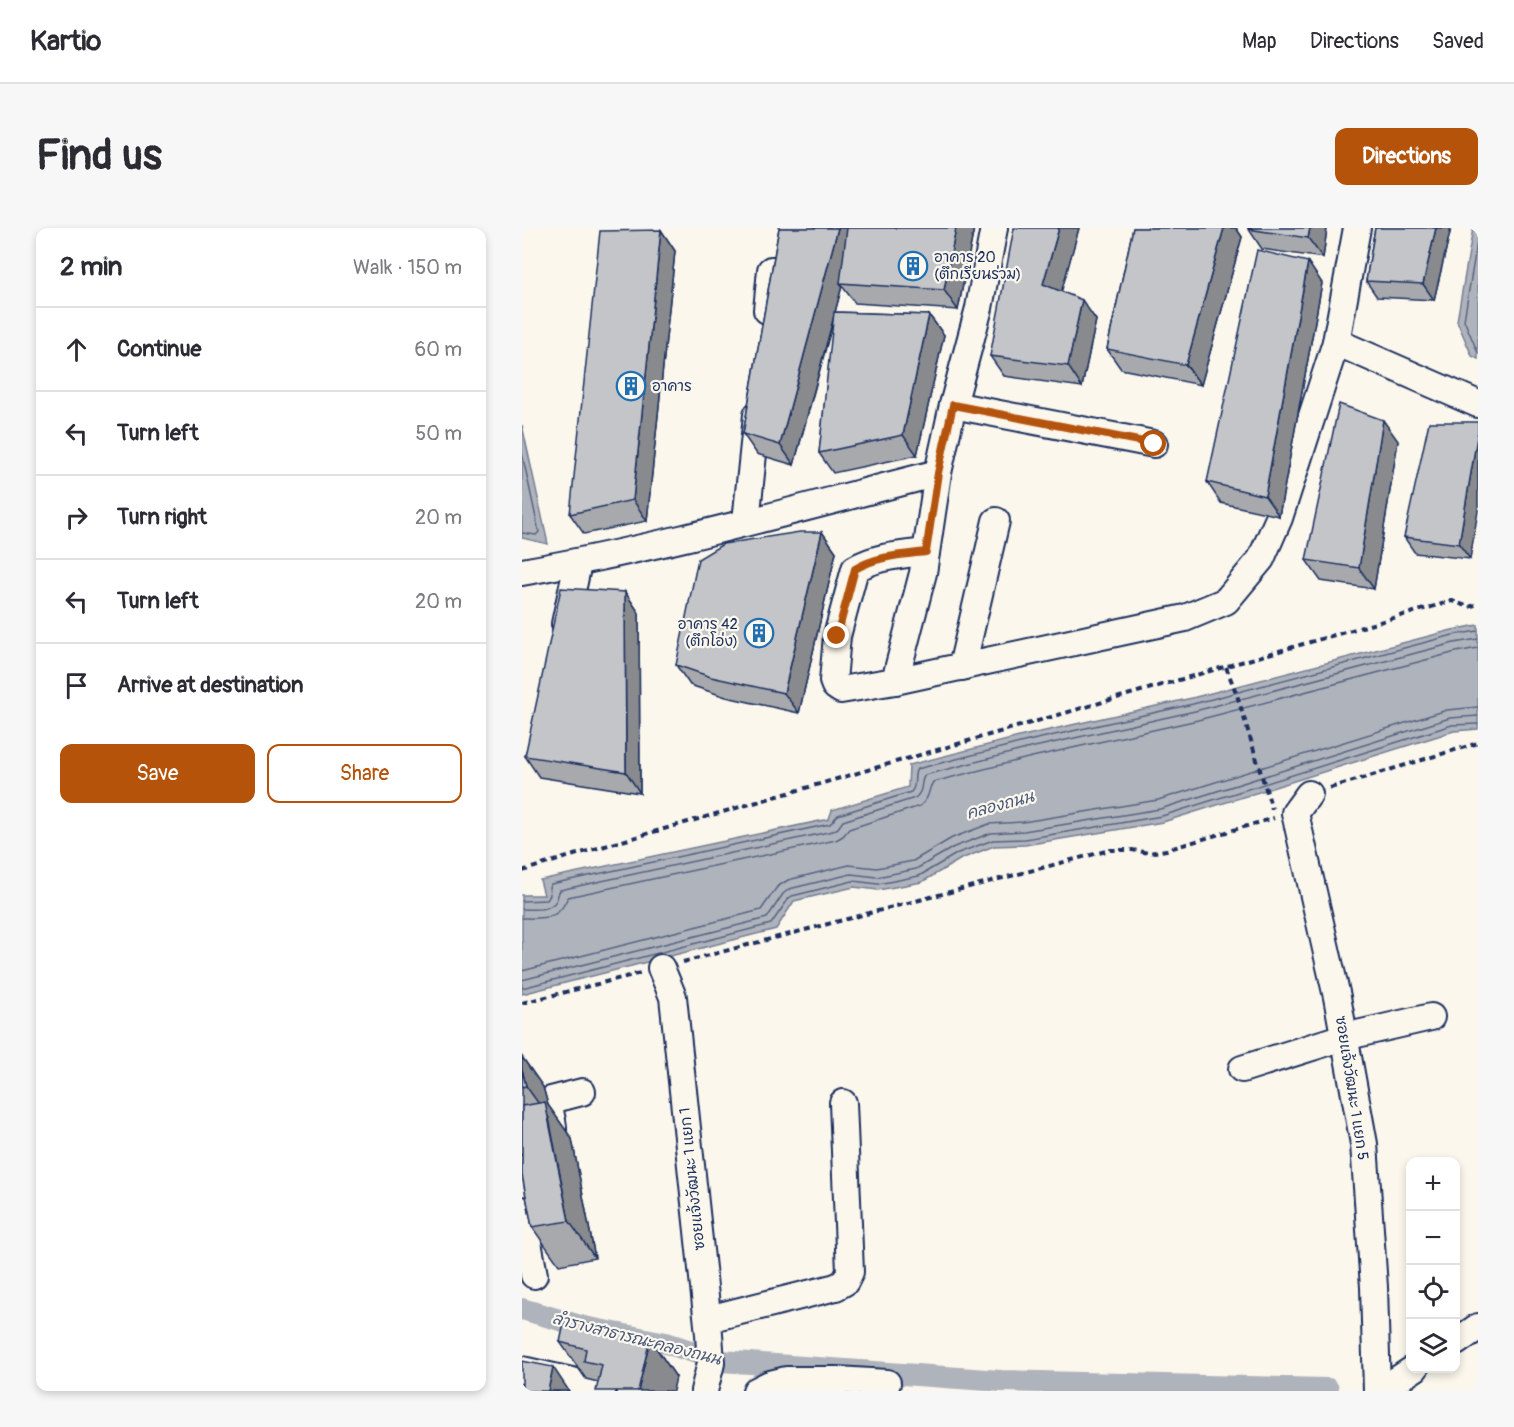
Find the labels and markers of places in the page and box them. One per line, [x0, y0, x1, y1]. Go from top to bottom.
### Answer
place label: อาคาร 20 (ตึกเรียนร่วม) [934, 248, 1021, 284]
building icon: อาคาร 20 (ตึกเรียนร่วม) [897, 250, 929, 282]
building icon: อาคาร [615, 370, 647, 402]
place label: อาคาร [652, 377, 692, 396]
place label: อาคาร 42 (ตึกโอ่ง) [678, 615, 738, 651]
building icon: อาคาร 42 (ตึกโอ่ง) [743, 617, 775, 649]

